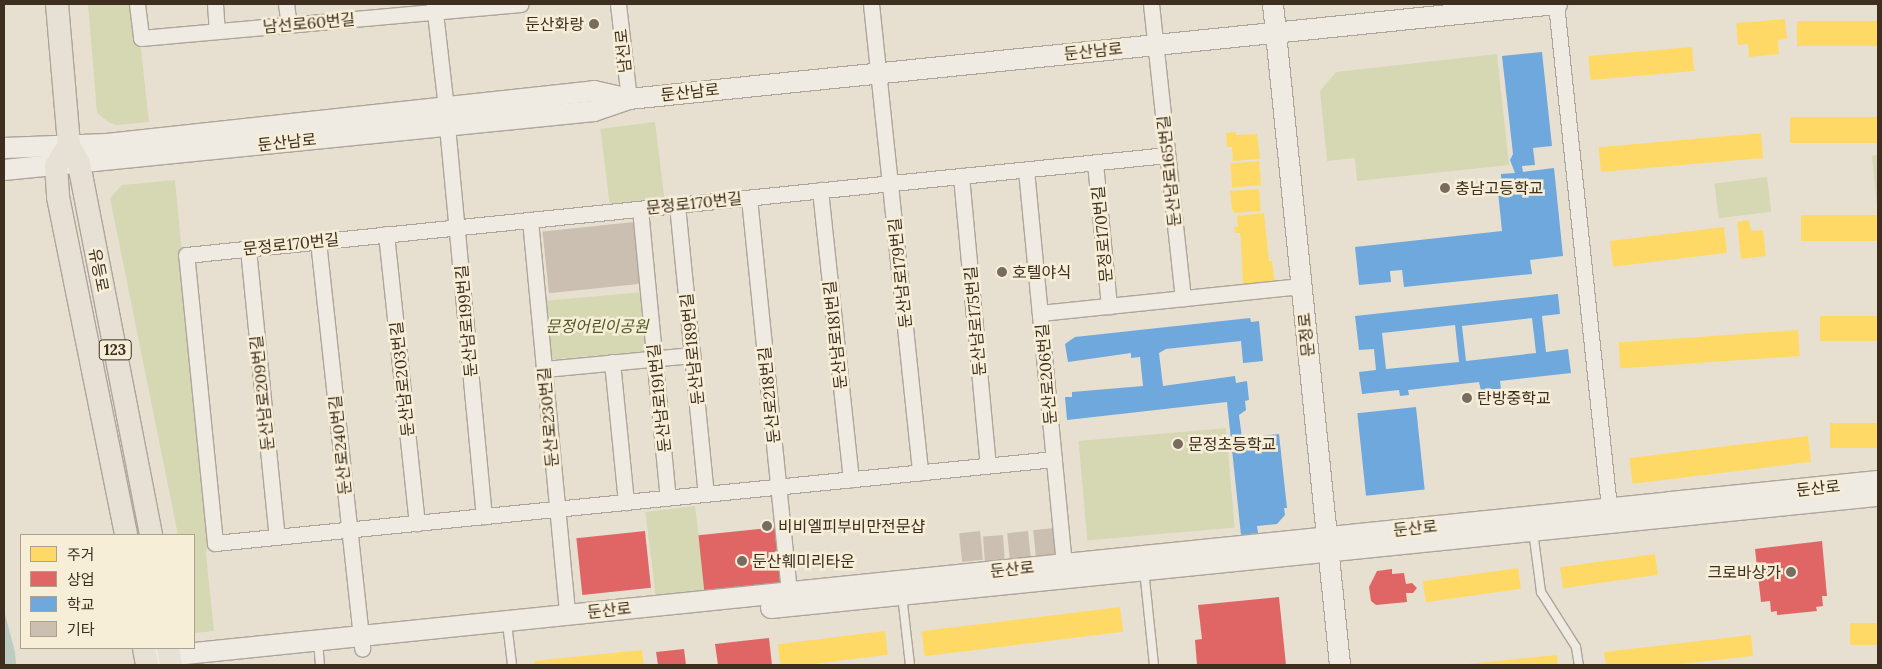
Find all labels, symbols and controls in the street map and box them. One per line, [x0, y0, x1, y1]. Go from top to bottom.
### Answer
street label: 남선로60번길 [262, 9, 356, 37]
place label: 둔산화랑 [525, 14, 584, 34]
marker: 둔산화랑 [588, 18, 600, 30]
street label: 남선로 [611, 28, 635, 74]
street label: 둔산남로 [1063, 38, 1123, 64]
street label: 둔산남로 [660, 79, 720, 105]
street label: 둔산남로165번길 [1154, 114, 1184, 228]
street label: 둔산남로 [257, 129, 317, 155]
place label: 충남고등학교 [1455, 178, 1543, 198]
marker: 충남고등학교 [1439, 182, 1451, 194]
street label: 문정로170번길 [1088, 185, 1116, 283]
street label: 문정로170번길 [645, 188, 743, 218]
street label: 둔산남로179번길 [885, 217, 915, 329]
street label: 문정로170번길 [242, 229, 340, 259]
street label: 유등로 [85, 246, 113, 294]
place label: 호텔야식 [1012, 262, 1071, 282]
street label: 둔산남로199번길 [452, 264, 480, 378]
street label: 둔산남로175번길 [961, 265, 989, 377]
marker: 호텔야식 [996, 266, 1008, 278]
street label: 둔산남로181번길 [820, 280, 850, 390]
street label: 둔산남로189번길 [677, 292, 707, 406]
street label: 문정로 [1294, 312, 1318, 358]
park label: 문정어린이공원 [545, 316, 649, 336]
street label: 둔산남로203번길 [386, 320, 418, 438]
street label: 둔산로206번길 [1032, 323, 1060, 425]
street label: 둔산남로209번길 [246, 334, 278, 452]
road number: 123 [99, 338, 131, 362]
street label: 둔산남로191번길 [644, 343, 674, 453]
street label: 둔산로218번길 [754, 346, 784, 444]
street label: 둔산로230번길 [534, 366, 562, 468]
place label: 탄방중학교 [1477, 388, 1551, 408]
marker: 탄방중학교 [1461, 392, 1473, 404]
street label: 둔산로240번길 [325, 394, 355, 496]
place label: 문정초등학교 [1188, 434, 1276, 454]
marker: 문정초등학교 [1172, 438, 1184, 450]
street label: 둔산로 [1795, 476, 1841, 500]
place label: 비비엘피부비만전문샵 [778, 516, 925, 536]
street label: 둔산로 [1392, 516, 1438, 540]
marker: 비비엘피부비만전문샵 [760, 519, 774, 533]
legend [20, 534, 195, 649]
text: 주거 [67, 545, 95, 564]
place label: 둔산훼미리타운 [752, 551, 855, 571]
marker: 둔산훼미리타운 [736, 555, 748, 567]
street label: 둔산로 [989, 557, 1035, 581]
place label: 크로바상가 [1707, 562, 1781, 582]
marker: 크로바상가 [1785, 566, 1797, 578]
text: 상업 [67, 570, 95, 589]
text: 학교 [67, 595, 95, 614]
street label: 둔산로 [586, 598, 632, 622]
text: 기타 [67, 620, 95, 639]

